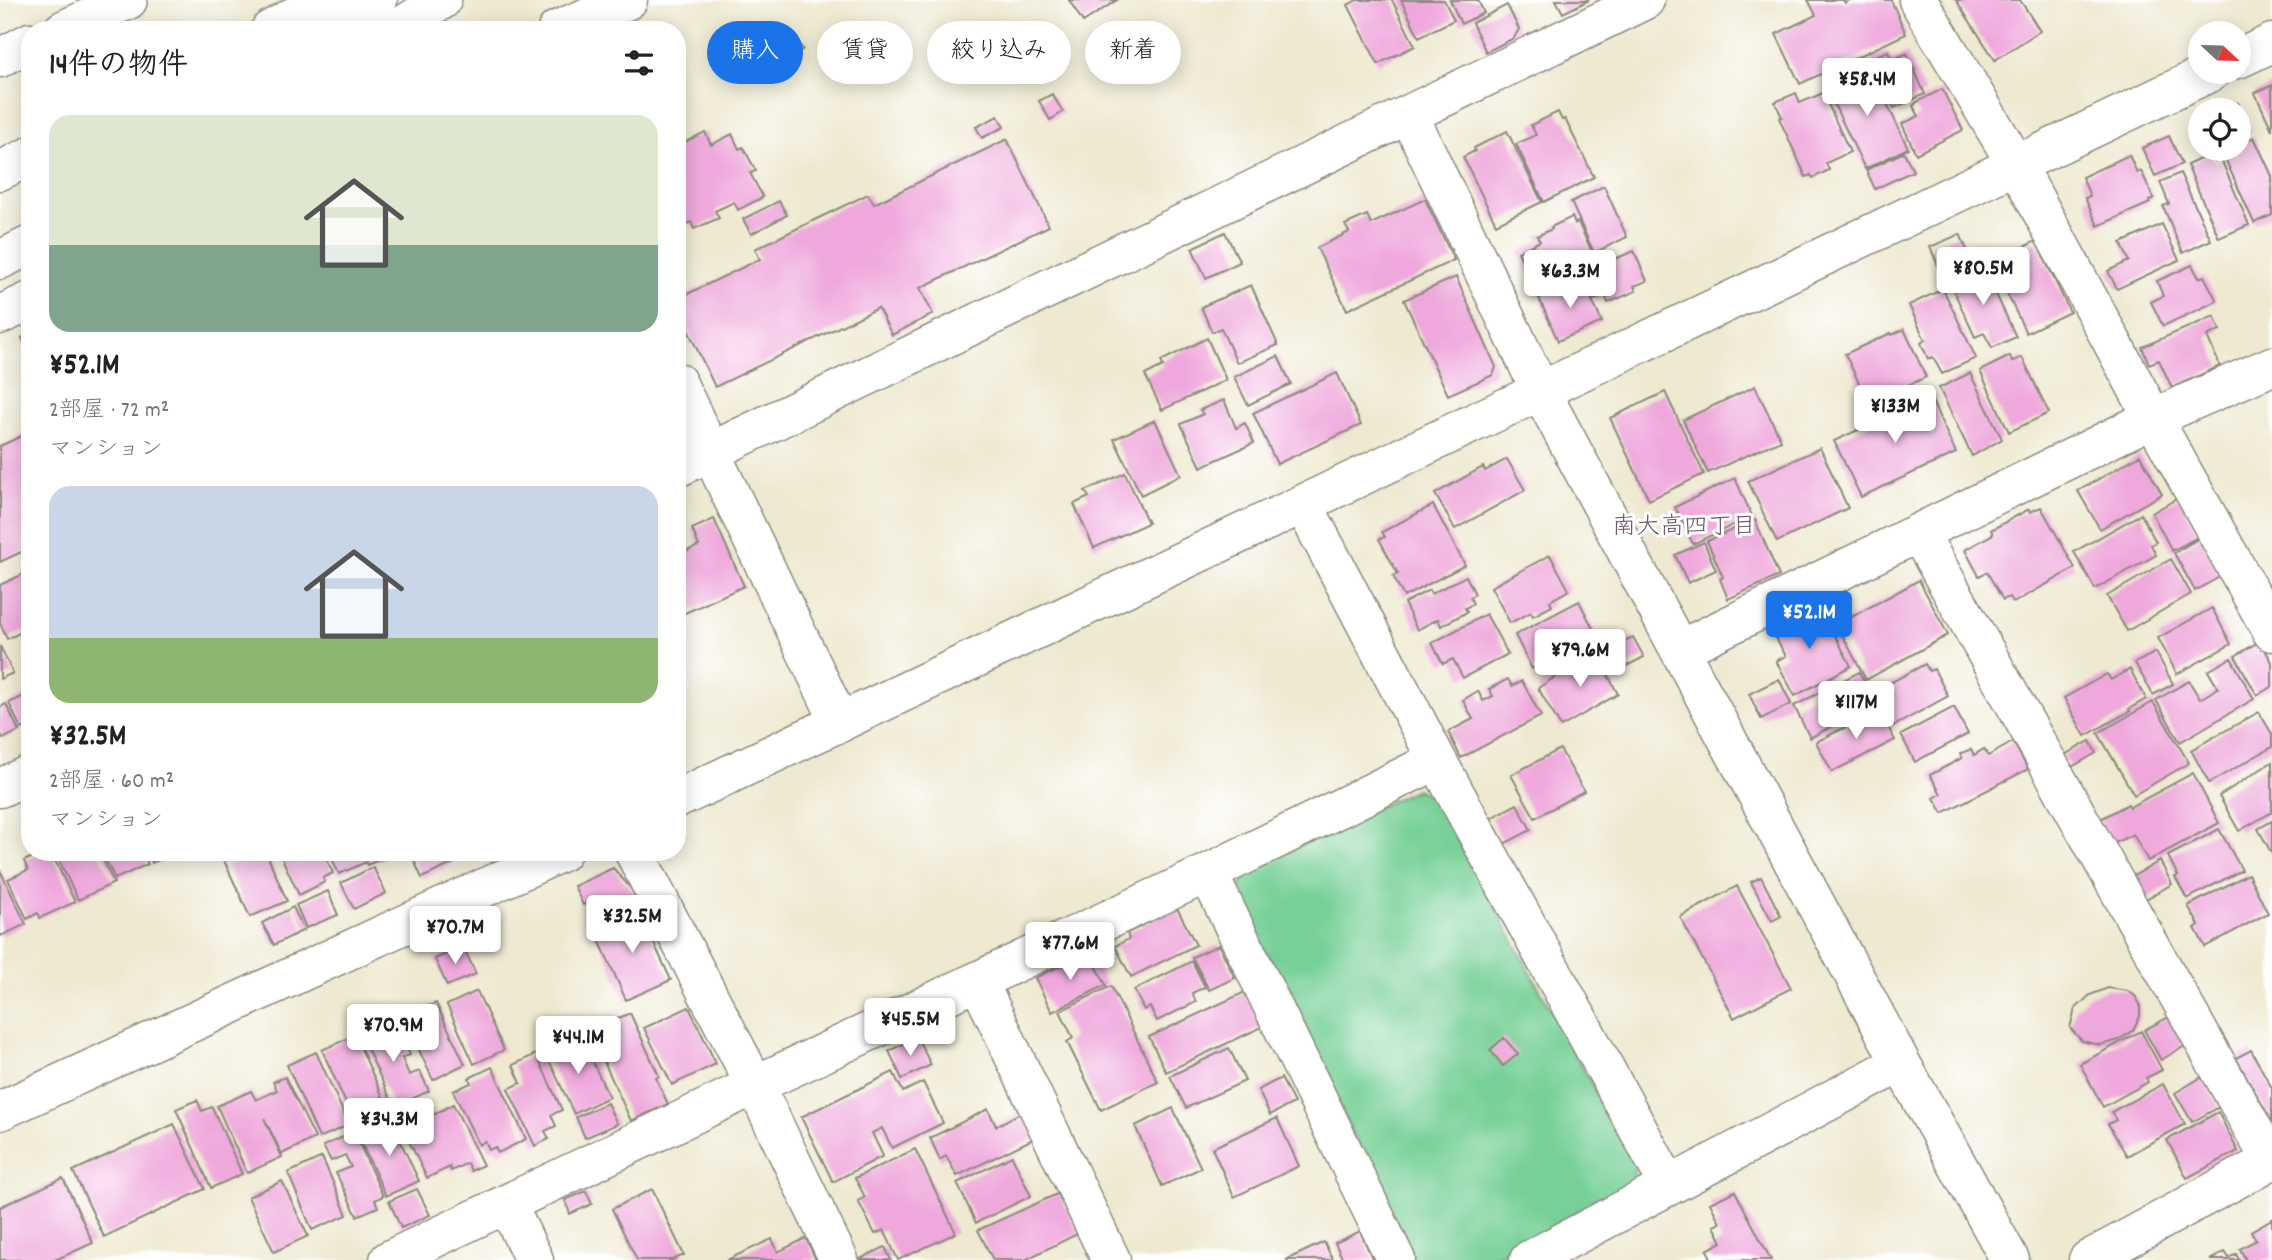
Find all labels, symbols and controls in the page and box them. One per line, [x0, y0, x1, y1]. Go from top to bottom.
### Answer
chip: 購入 [707, 21, 803, 84]
chip: 賃貸 [817, 21, 913, 84]
chip: 絞り込み [927, 21, 1071, 84]
chip: 新着 [1085, 21, 1181, 84]
north arrow [2188, 21, 2250, 84]
map controls [2188, 21, 2251, 161]
icon: filters [620, 44, 658, 82]
text: 14件の物件 [49, 46, 188, 89]
pin: ¥58.4M [1810, 58, 1924, 118]
text: ¥58.4M [1838, 64, 1896, 97]
button: locate [2188, 98, 2251, 161]
icon: home [291, 160, 417, 286]
pin: ¥80.5M [1926, 247, 2040, 307]
pin: ¥63.3M [1513, 250, 1627, 310]
text: ¥80.5M [1953, 253, 2013, 286]
text: ¥63.3M [1540, 256, 1600, 289]
text: ¥52.1M [49, 346, 120, 389]
pin: ¥133M [1846, 386, 1944, 445]
text: ¥133M [1870, 391, 1920, 424]
text: 2部屋 · 72 m² [49, 395, 169, 428]
text: マンション [49, 434, 163, 467]
district label: 南大高四丁目 [1612, 511, 1756, 545]
icon: home [291, 531, 417, 657]
pin: ¥52.1M [1752, 592, 1866, 651]
text: ¥52.1M [1782, 597, 1836, 630]
pin: ¥79.6M [1523, 630, 1637, 689]
text: ¥79.6M [1550, 635, 1610, 668]
pin: ¥117M [1807, 682, 1905, 741]
text: ¥117M [1834, 687, 1878, 720]
text: ¥32.5M [49, 717, 126, 760]
text: 2部屋 · 60 m² [49, 766, 174, 799]
text: マンション [49, 805, 163, 838]
pin: ¥32.5M [575, 895, 689, 955]
text: ¥32.5M [602, 901, 662, 934]
pin: ¥70.7M [398, 906, 512, 966]
text: ¥70.7M [426, 912, 484, 945]
pin: ¥77.6M [1013, 922, 1127, 982]
text: ¥77.6M [1041, 928, 1099, 961]
pin: ¥45.5M [853, 998, 967, 1058]
pin: ¥70.9M [336, 1004, 450, 1064]
text: ¥45.5M [880, 1004, 940, 1037]
text: ¥70.9M [363, 1010, 423, 1043]
pin: ¥44.1M [521, 1016, 635, 1076]
text: ¥44.1M [552, 1022, 604, 1055]
pin: ¥34.3M [332, 1098, 446, 1158]
text: ¥34.3M [360, 1104, 418, 1137]

